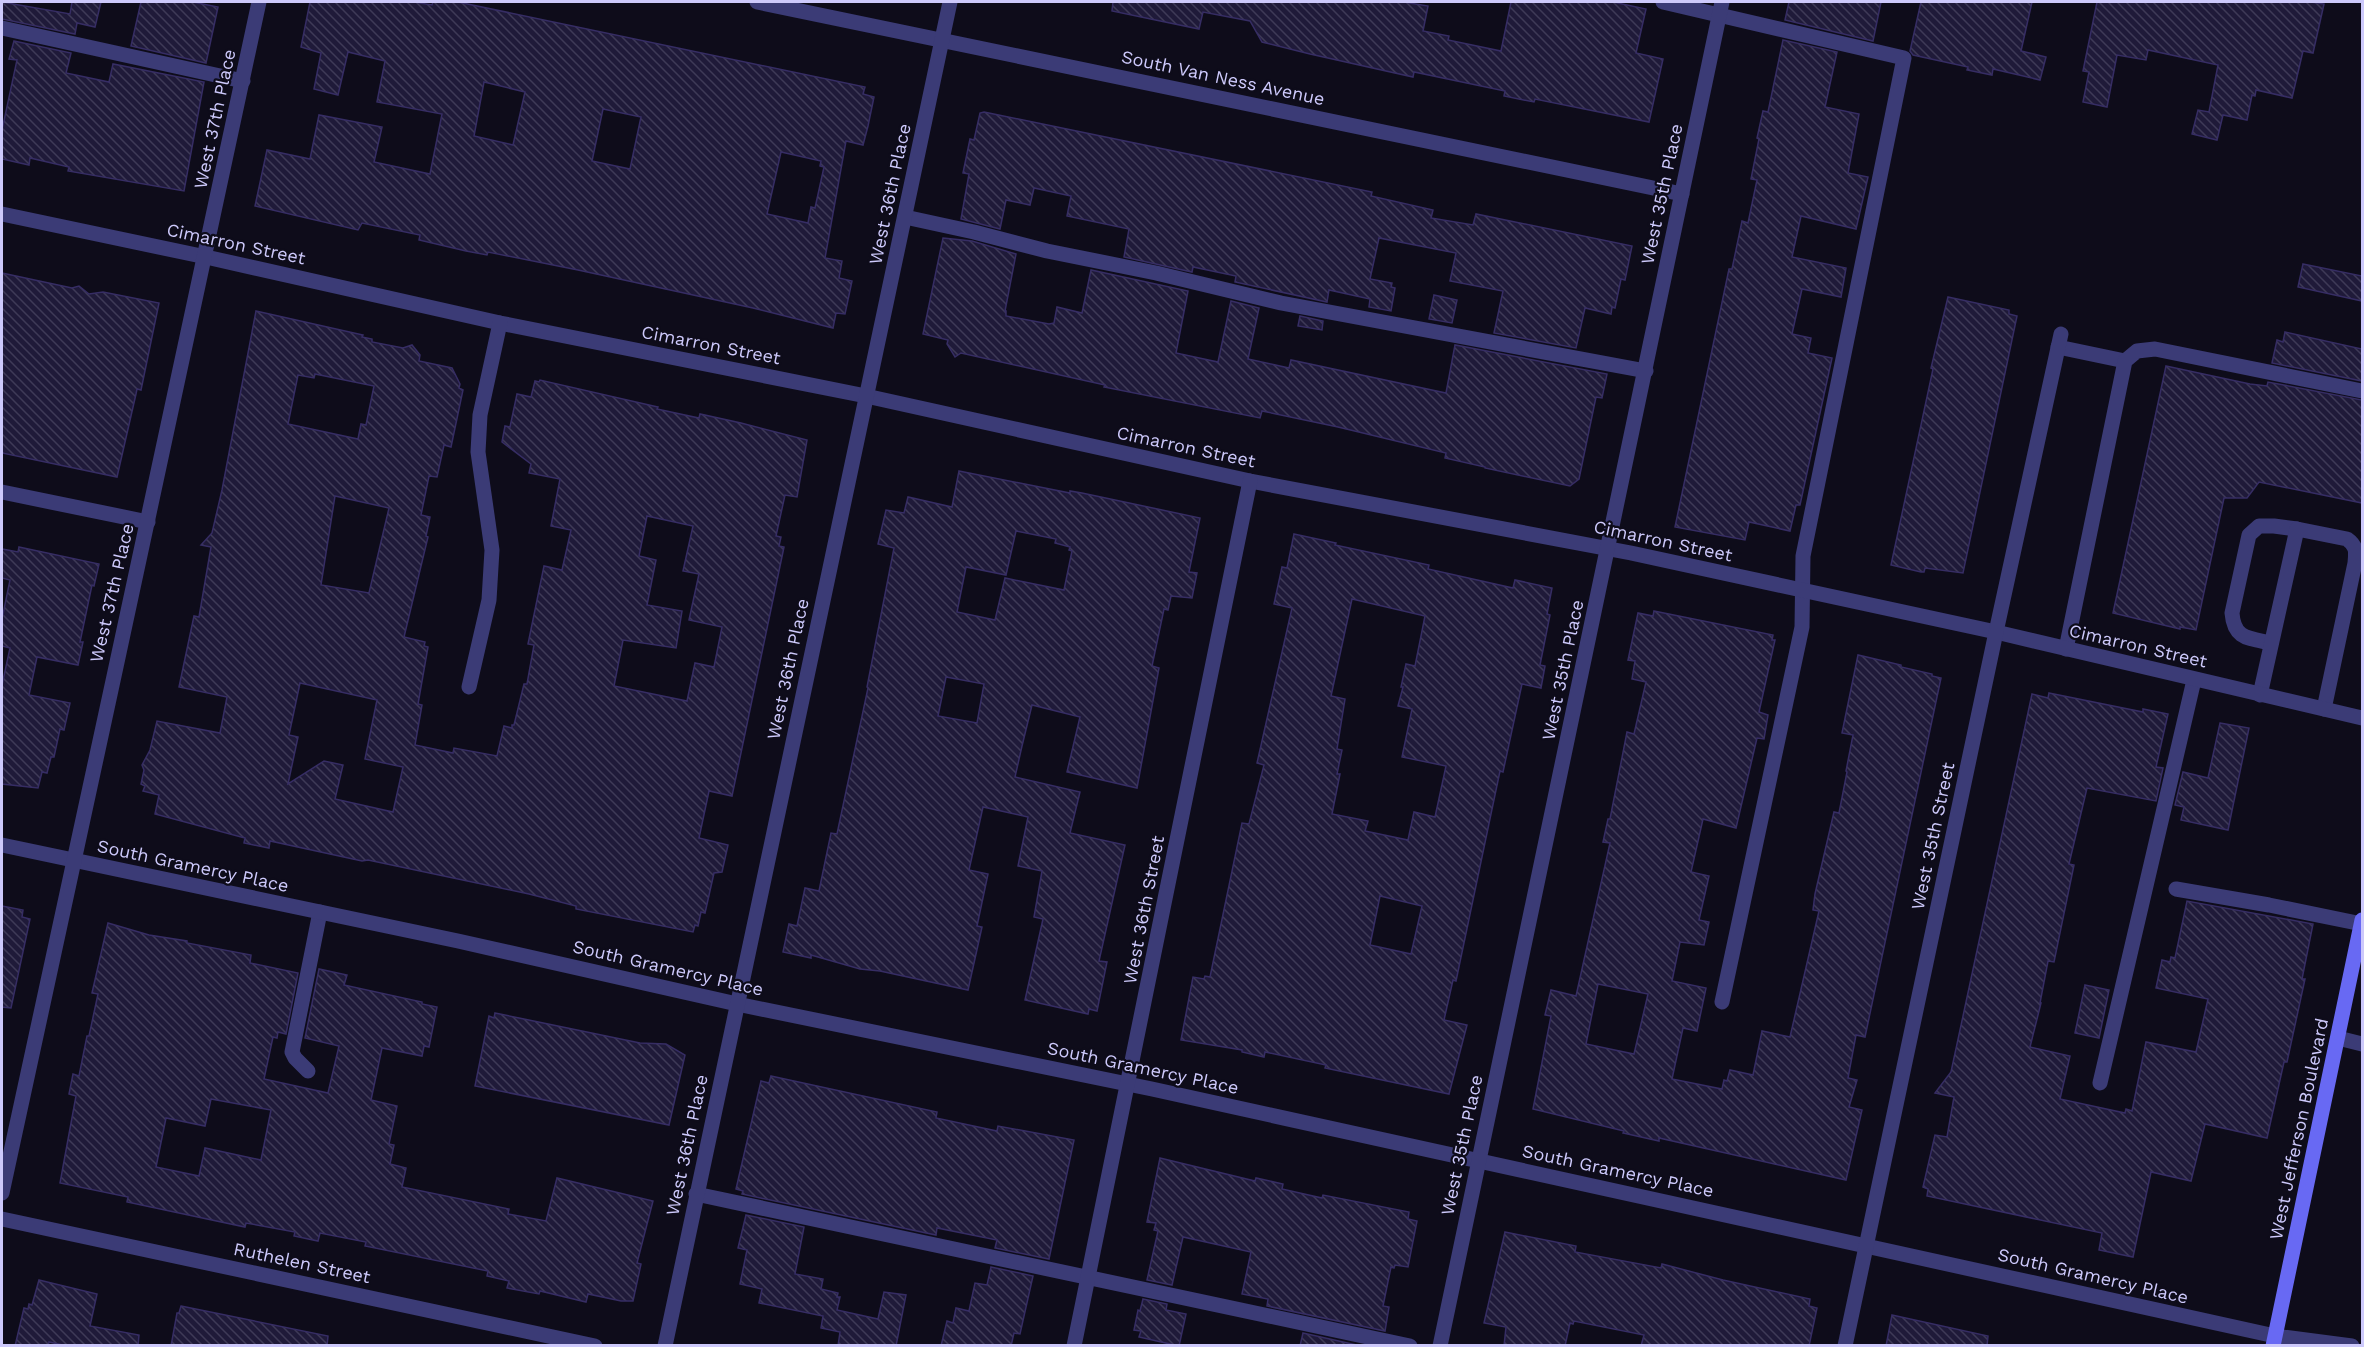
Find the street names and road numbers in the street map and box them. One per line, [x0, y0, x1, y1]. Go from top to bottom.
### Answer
street label: South Van Ness Avenue [1120, 46, 1327, 109]
street label: West 37th Place [189, 47, 240, 191]
street label: West 36th Place [864, 121, 915, 266]
street label: West 35th Place [1636, 122, 1687, 266]
street label: Cimarron Street [165, 219, 308, 269]
street label: Cimarron Street [640, 321, 783, 368]
street label: Cimarron Street [1115, 422, 1258, 472]
street label: Cimarron Street [1592, 516, 1735, 566]
street label: West 37th Place [85, 521, 138, 664]
street label: West 36th Place [762, 596, 813, 741]
street label: West 35th Place [1537, 598, 1588, 742]
street label: Cimarron Street [2067, 619, 2210, 672]
street label: West 35th Street [1907, 760, 1958, 912]
street label: West 36th Street [1119, 834, 1168, 986]
street label: South Gramercy Place [96, 835, 291, 896]
street label: South Gramercy Place [571, 935, 765, 1000]
street label: West Jefferson Boulevard [2265, 1016, 2332, 1242]
street label: South Gramercy Place [1046, 1037, 1241, 1098]
street label: West 36th Place [661, 1072, 712, 1217]
street label: West 35th Place [1436, 1073, 1487, 1217]
street label: South Gramercy Place [1521, 1140, 1716, 1201]
street label: Ruthelen Street [232, 1238, 373, 1287]
street label: South Gramercy Place [1996, 1243, 2190, 1308]

